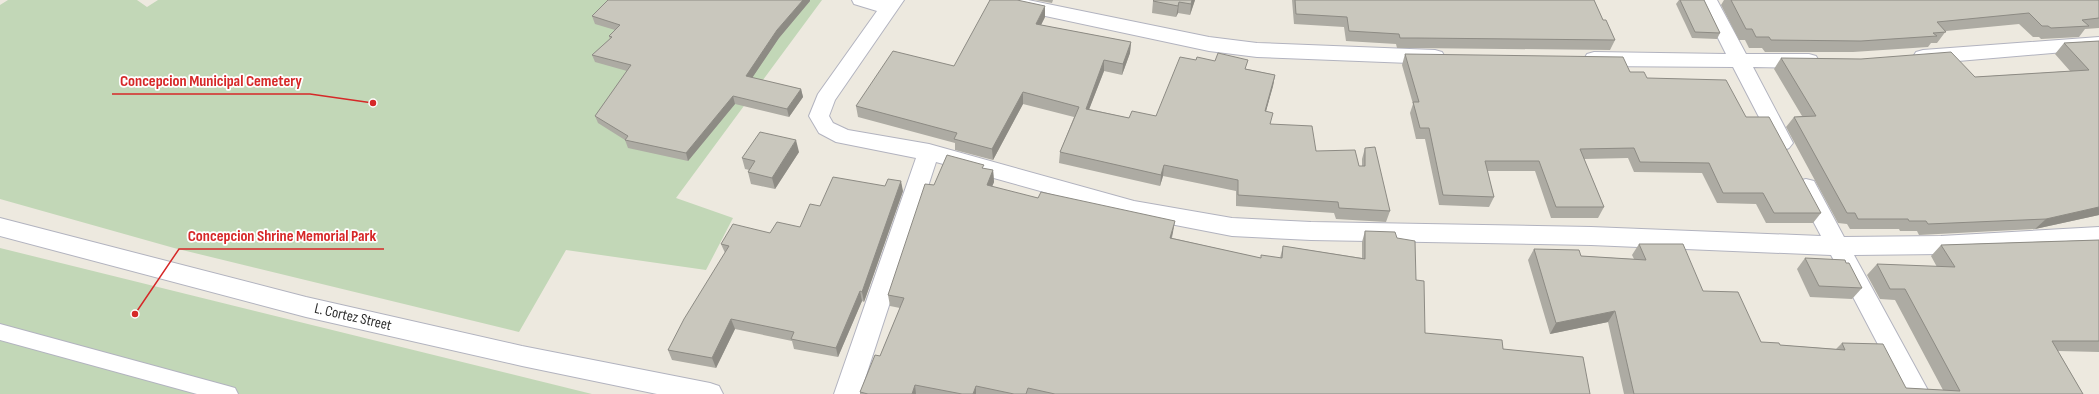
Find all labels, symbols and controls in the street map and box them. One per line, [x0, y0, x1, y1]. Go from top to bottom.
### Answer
callout: Concepcion Municipal Cemetery [112, 66, 310, 94]
text: Concepcion Municipal Cemetery [120, 72, 302, 91]
callout: Concepcion Shrine Memorial Park [179, 221, 384, 249]
text: Concepcion Shrine Memorial Park [188, 227, 377, 246]
street label: L. Cortez Street [313, 299, 394, 335]

